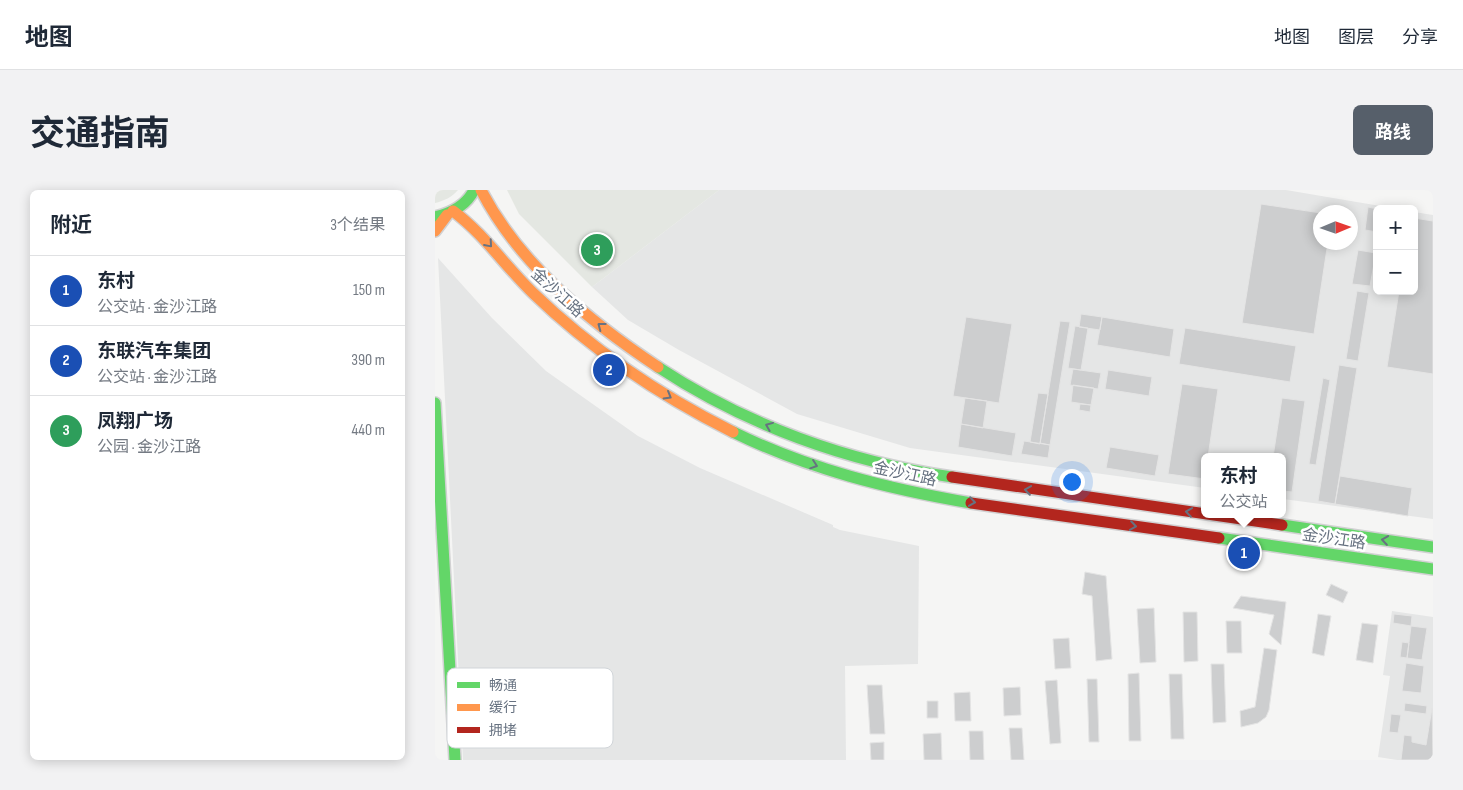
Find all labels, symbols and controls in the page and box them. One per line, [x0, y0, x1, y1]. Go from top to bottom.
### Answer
text: 地图 [25, 23, 73, 52]
text: 地图 [1274, 27, 1310, 48]
text: 图层 [1338, 27, 1374, 48]
text: 分享 [1402, 27, 1438, 48]
button: 路线 [1353, 105, 1433, 155]
text: 交通指南 [30, 113, 170, 156]
north arrow [1313, 205, 1358, 250]
map controls [1373, 205, 1418, 295]
button: + [1373, 205, 1418, 250]
text: 附近 [50, 213, 92, 238]
text: 3个结果 [330, 216, 385, 235]
pin: 3 [581, 231, 613, 269]
one-way arrow [483, 239, 492, 248]
button: − [1373, 250, 1418, 295]
street label: 金沙江路 [527, 265, 587, 322]
text: 东村 [97, 270, 135, 293]
text: 1 [63, 281, 69, 300]
text: 150 m [353, 281, 385, 300]
text: 公交站 · 金沙江路 [97, 298, 217, 317]
one-way arrow [597, 323, 607, 332]
text: 东联汽车集团 [97, 340, 211, 363]
text: 2 [62, 351, 70, 370]
text: 390 m [351, 351, 385, 370]
pin: 2 [593, 351, 625, 389]
text: 公交站 · 金沙江路 [97, 368, 217, 387]
one-way arrow [662, 390, 671, 400]
text: 凤翔广场 [97, 410, 173, 433]
text: 3 [62, 421, 70, 440]
text: 440 m [352, 421, 385, 440]
one-way arrow [766, 422, 774, 432]
text: 公园 · 金沙江路 [97, 438, 201, 457]
popup [1201, 453, 1286, 518]
one-way arrow [810, 459, 818, 469]
street label: 金沙江路 [871, 459, 938, 490]
text: 东村 [1219, 465, 1258, 488]
your location [1059, 469, 1085, 495]
one-way arrow [1024, 485, 1033, 495]
text: 公交站 [1219, 493, 1268, 512]
one-way arrow [968, 497, 977, 507]
one-way arrow [1185, 508, 1193, 518]
one-way arrow [1129, 520, 1137, 530]
street label: 金沙江路 [1301, 526, 1367, 553]
pin: 1 [1228, 534, 1260, 572]
one-way arrow [1380, 535, 1388, 546]
legend [447, 668, 613, 748]
text: 畅通 [489, 677, 517, 694]
text: 缓行 [489, 699, 517, 716]
text: 拥堵 [489, 722, 517, 739]

